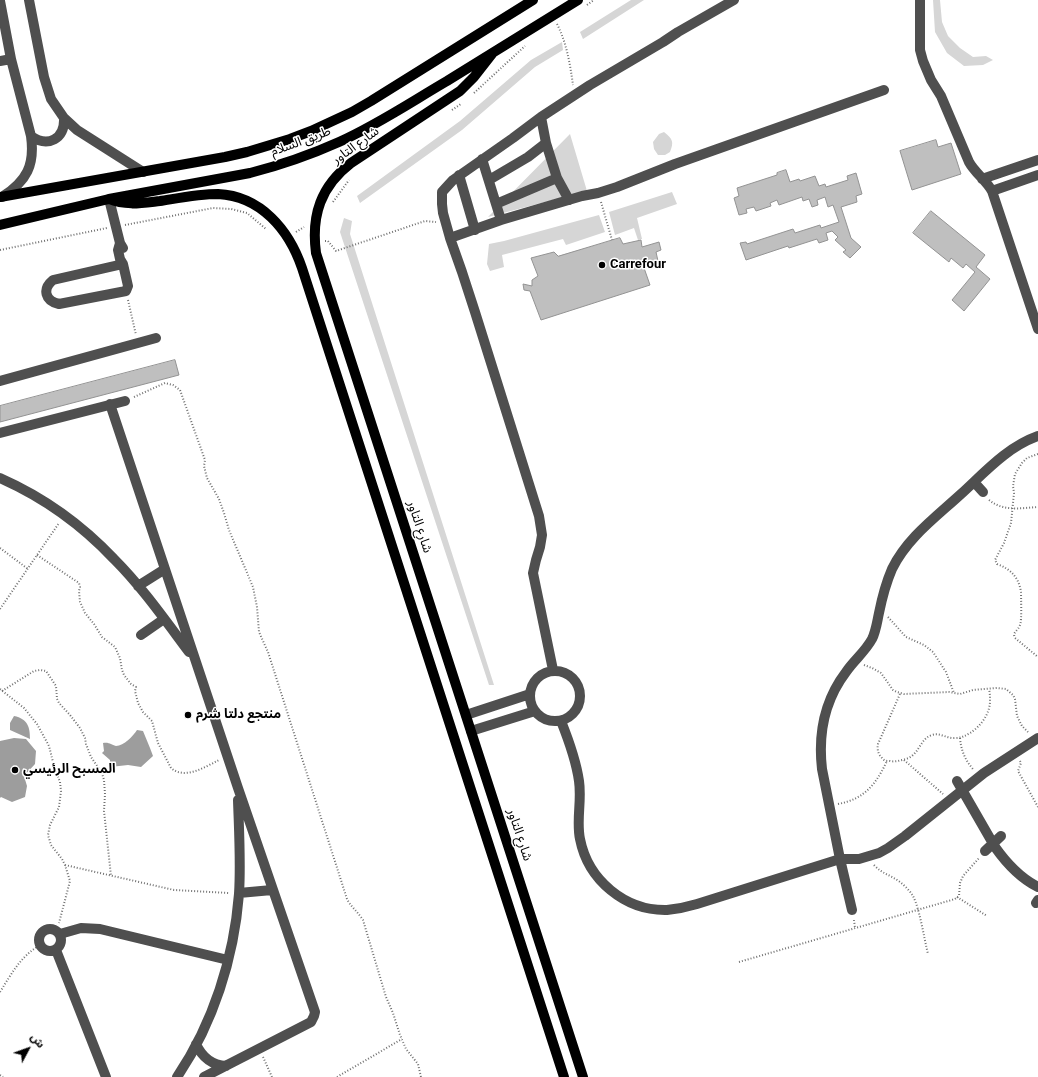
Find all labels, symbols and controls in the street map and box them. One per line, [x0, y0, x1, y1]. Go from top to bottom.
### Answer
street label: طريق السلام [269, 124, 333, 160]
street label: شارع التاور [329, 124, 383, 168]
place label: Carrefour [610, 257, 666, 273]
marker: Carrefour [597, 260, 607, 270]
street label: شارع التاور [403, 499, 435, 555]
place label: منتجع دلتا شرم [196, 707, 281, 723]
marker: منتجع دلتا شرم [183, 710, 193, 720]
place label: المسبح الرئيسي [23, 762, 116, 778]
marker: المسبح الرئيسي [10, 765, 20, 775]
street label: شارع التاور [503, 807, 535, 863]
north arrow [8, 1029, 48, 1069]
text: ش [28, 1031, 47, 1051]

